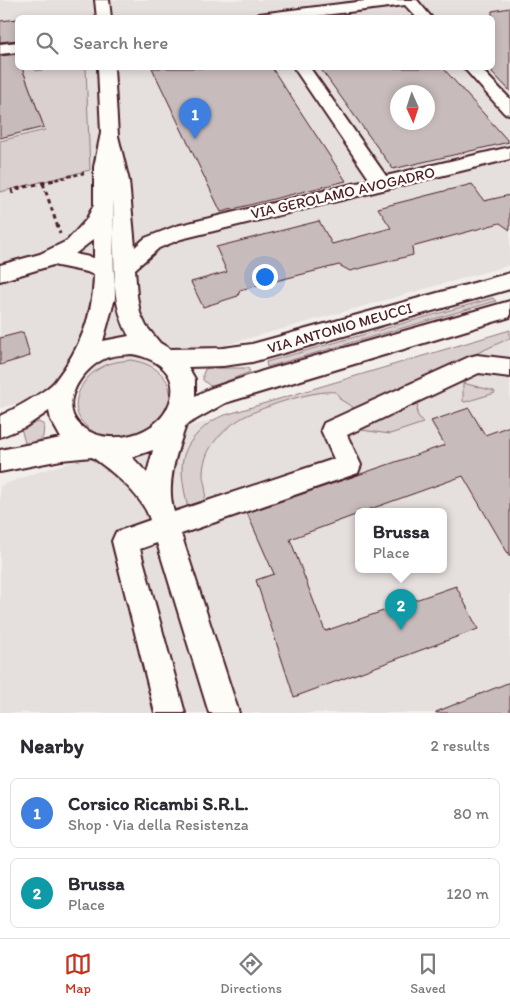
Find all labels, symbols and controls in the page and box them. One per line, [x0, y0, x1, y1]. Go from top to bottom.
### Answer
search box [15, 15, 495, 70]
icon: search [33, 29, 61, 57]
text: Search here [73, 31, 168, 54]
north arrow [390, 85, 435, 130]
pin: 1 [179, 98, 211, 139]
street label: VIA GEROLAMO AVOGADRO [249, 163, 437, 223]
your location [252, 264, 278, 290]
street label: VIA ANTONIO MEUCCI [265, 299, 415, 357]
popup [355, 508, 447, 573]
text: Brussa [373, 520, 429, 543]
text: Place [373, 543, 410, 562]
pin: 2 [385, 589, 417, 630]
text: Nearby [20, 733, 84, 758]
text: 2 results [430, 736, 490, 755]
text: Corsico Ricambi S.R.L. [68, 792, 249, 815]
text: 1 [33, 804, 41, 823]
text: 80 m [453, 804, 489, 823]
text: Shop · Via della Resistenza [68, 815, 249, 834]
text: Brussa [68, 872, 125, 895]
text: 2 [33, 884, 41, 903]
text: 120 m [446, 884, 489, 903]
text: Place [68, 895, 105, 914]
tab: Map [64, 950, 92, 997]
tab: Directions [220, 950, 282, 997]
tab: Saved [410, 950, 446, 997]

